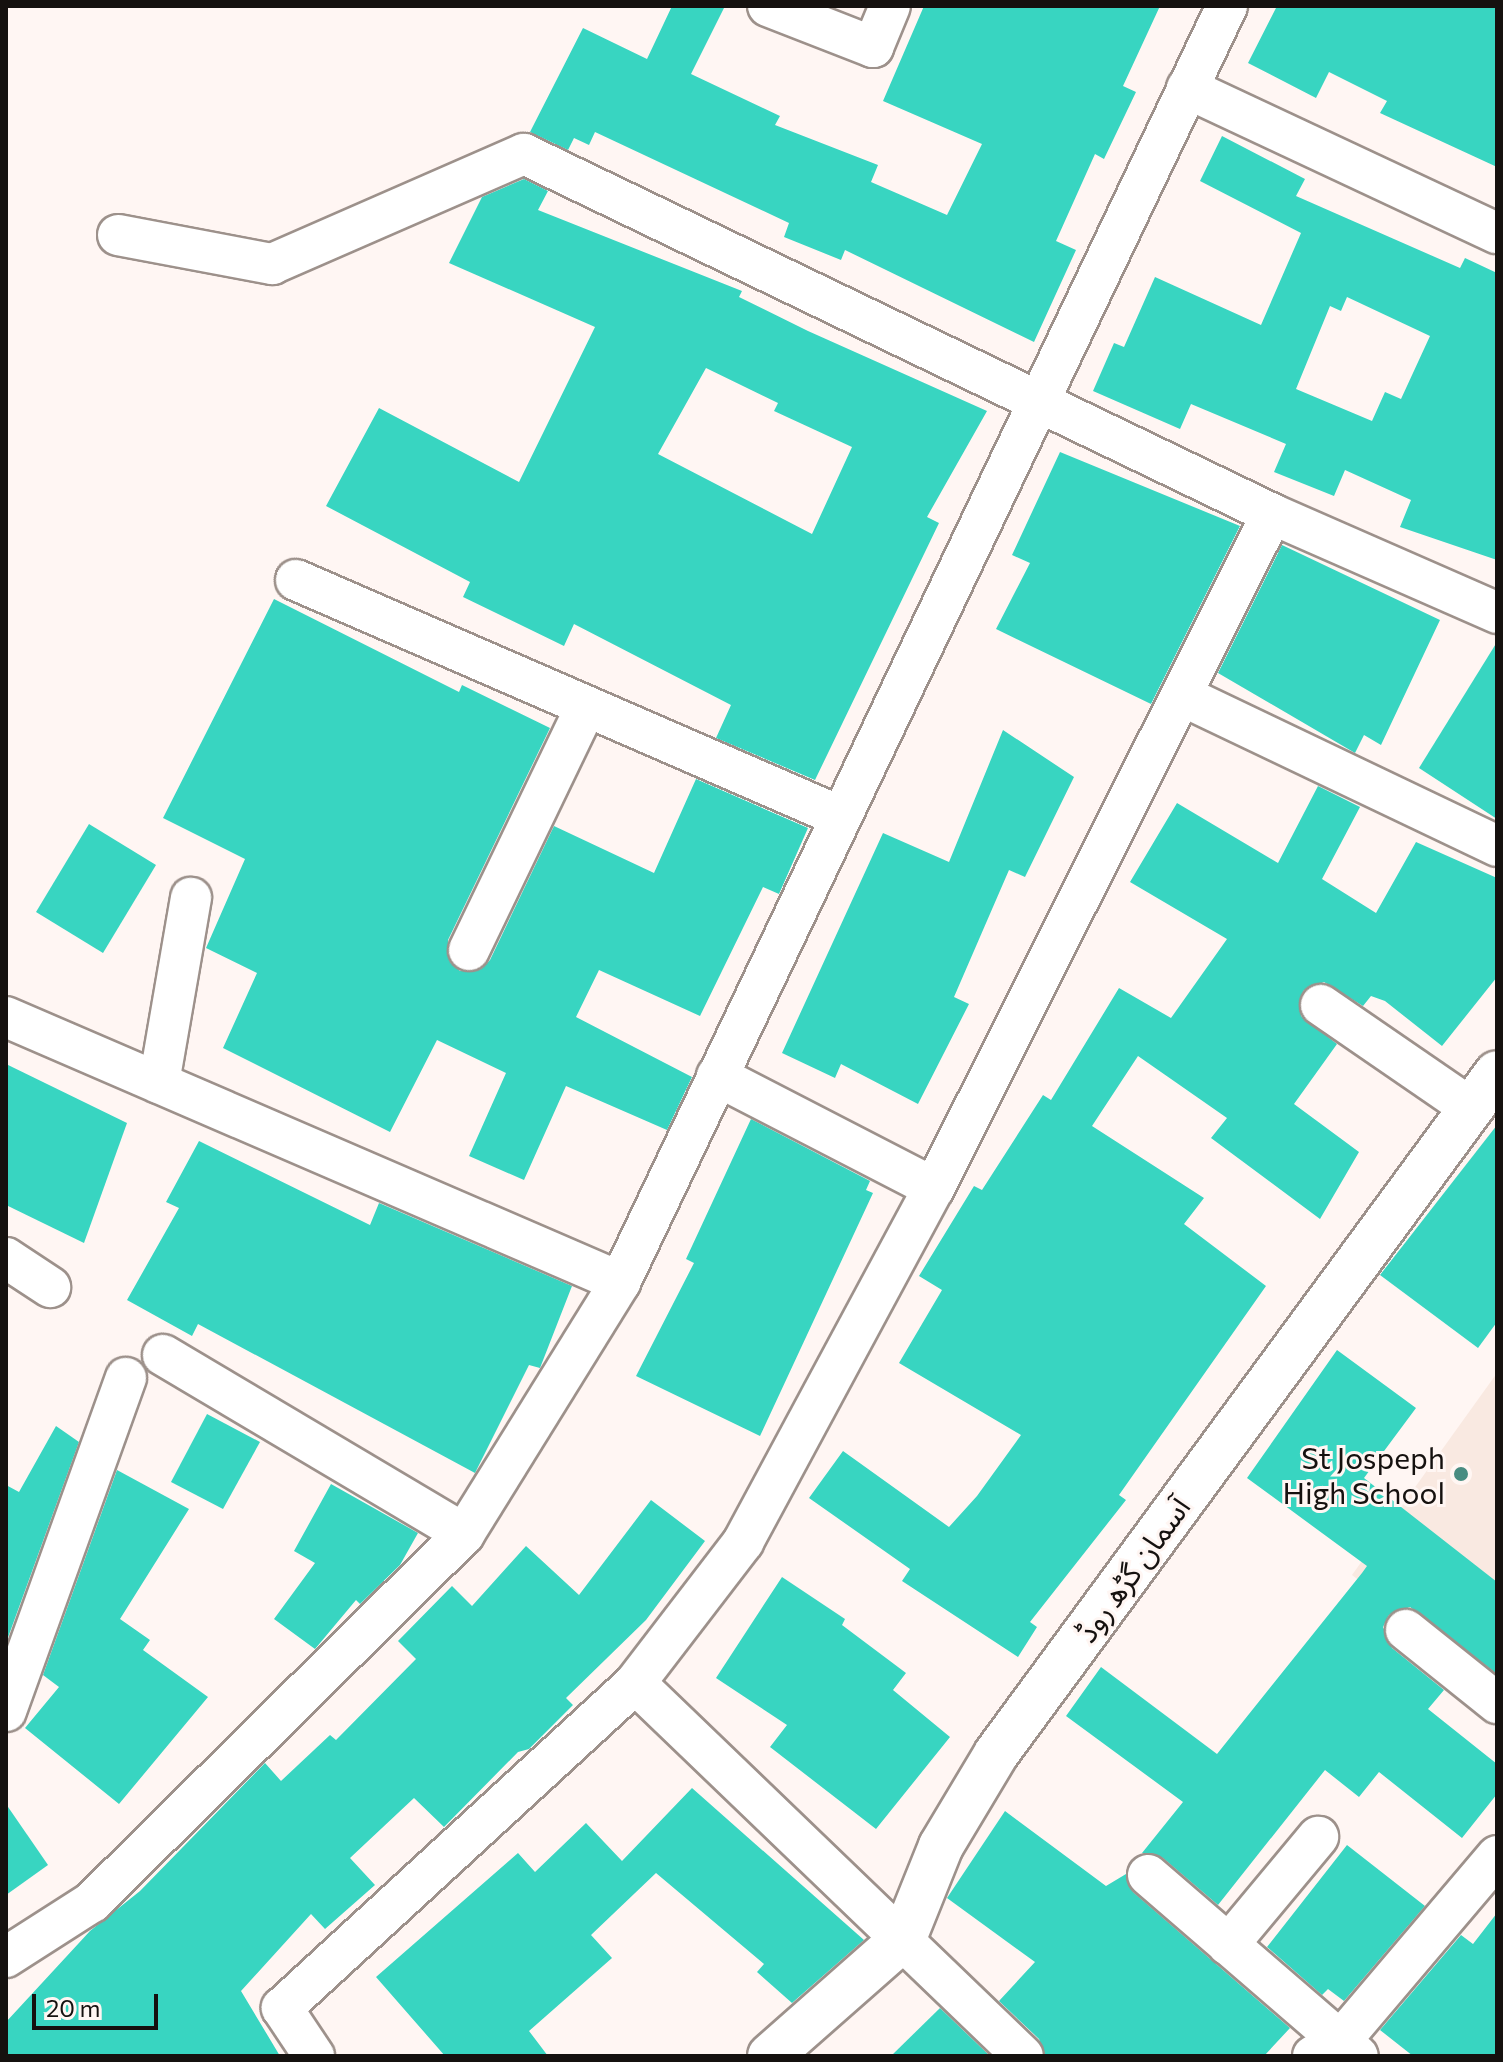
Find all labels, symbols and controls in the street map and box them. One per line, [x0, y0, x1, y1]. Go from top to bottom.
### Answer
place label: St Jospeph High School [1283, 1439, 1445, 1510]
marker: St Jospeph High School [1452, 1465, 1470, 1483]
street label: آسمان گڑھ روڈ [1067, 1489, 1197, 1649]
scale bar [36, 1978, 162, 2028]
text: 20 m [46, 1993, 100, 2022]

